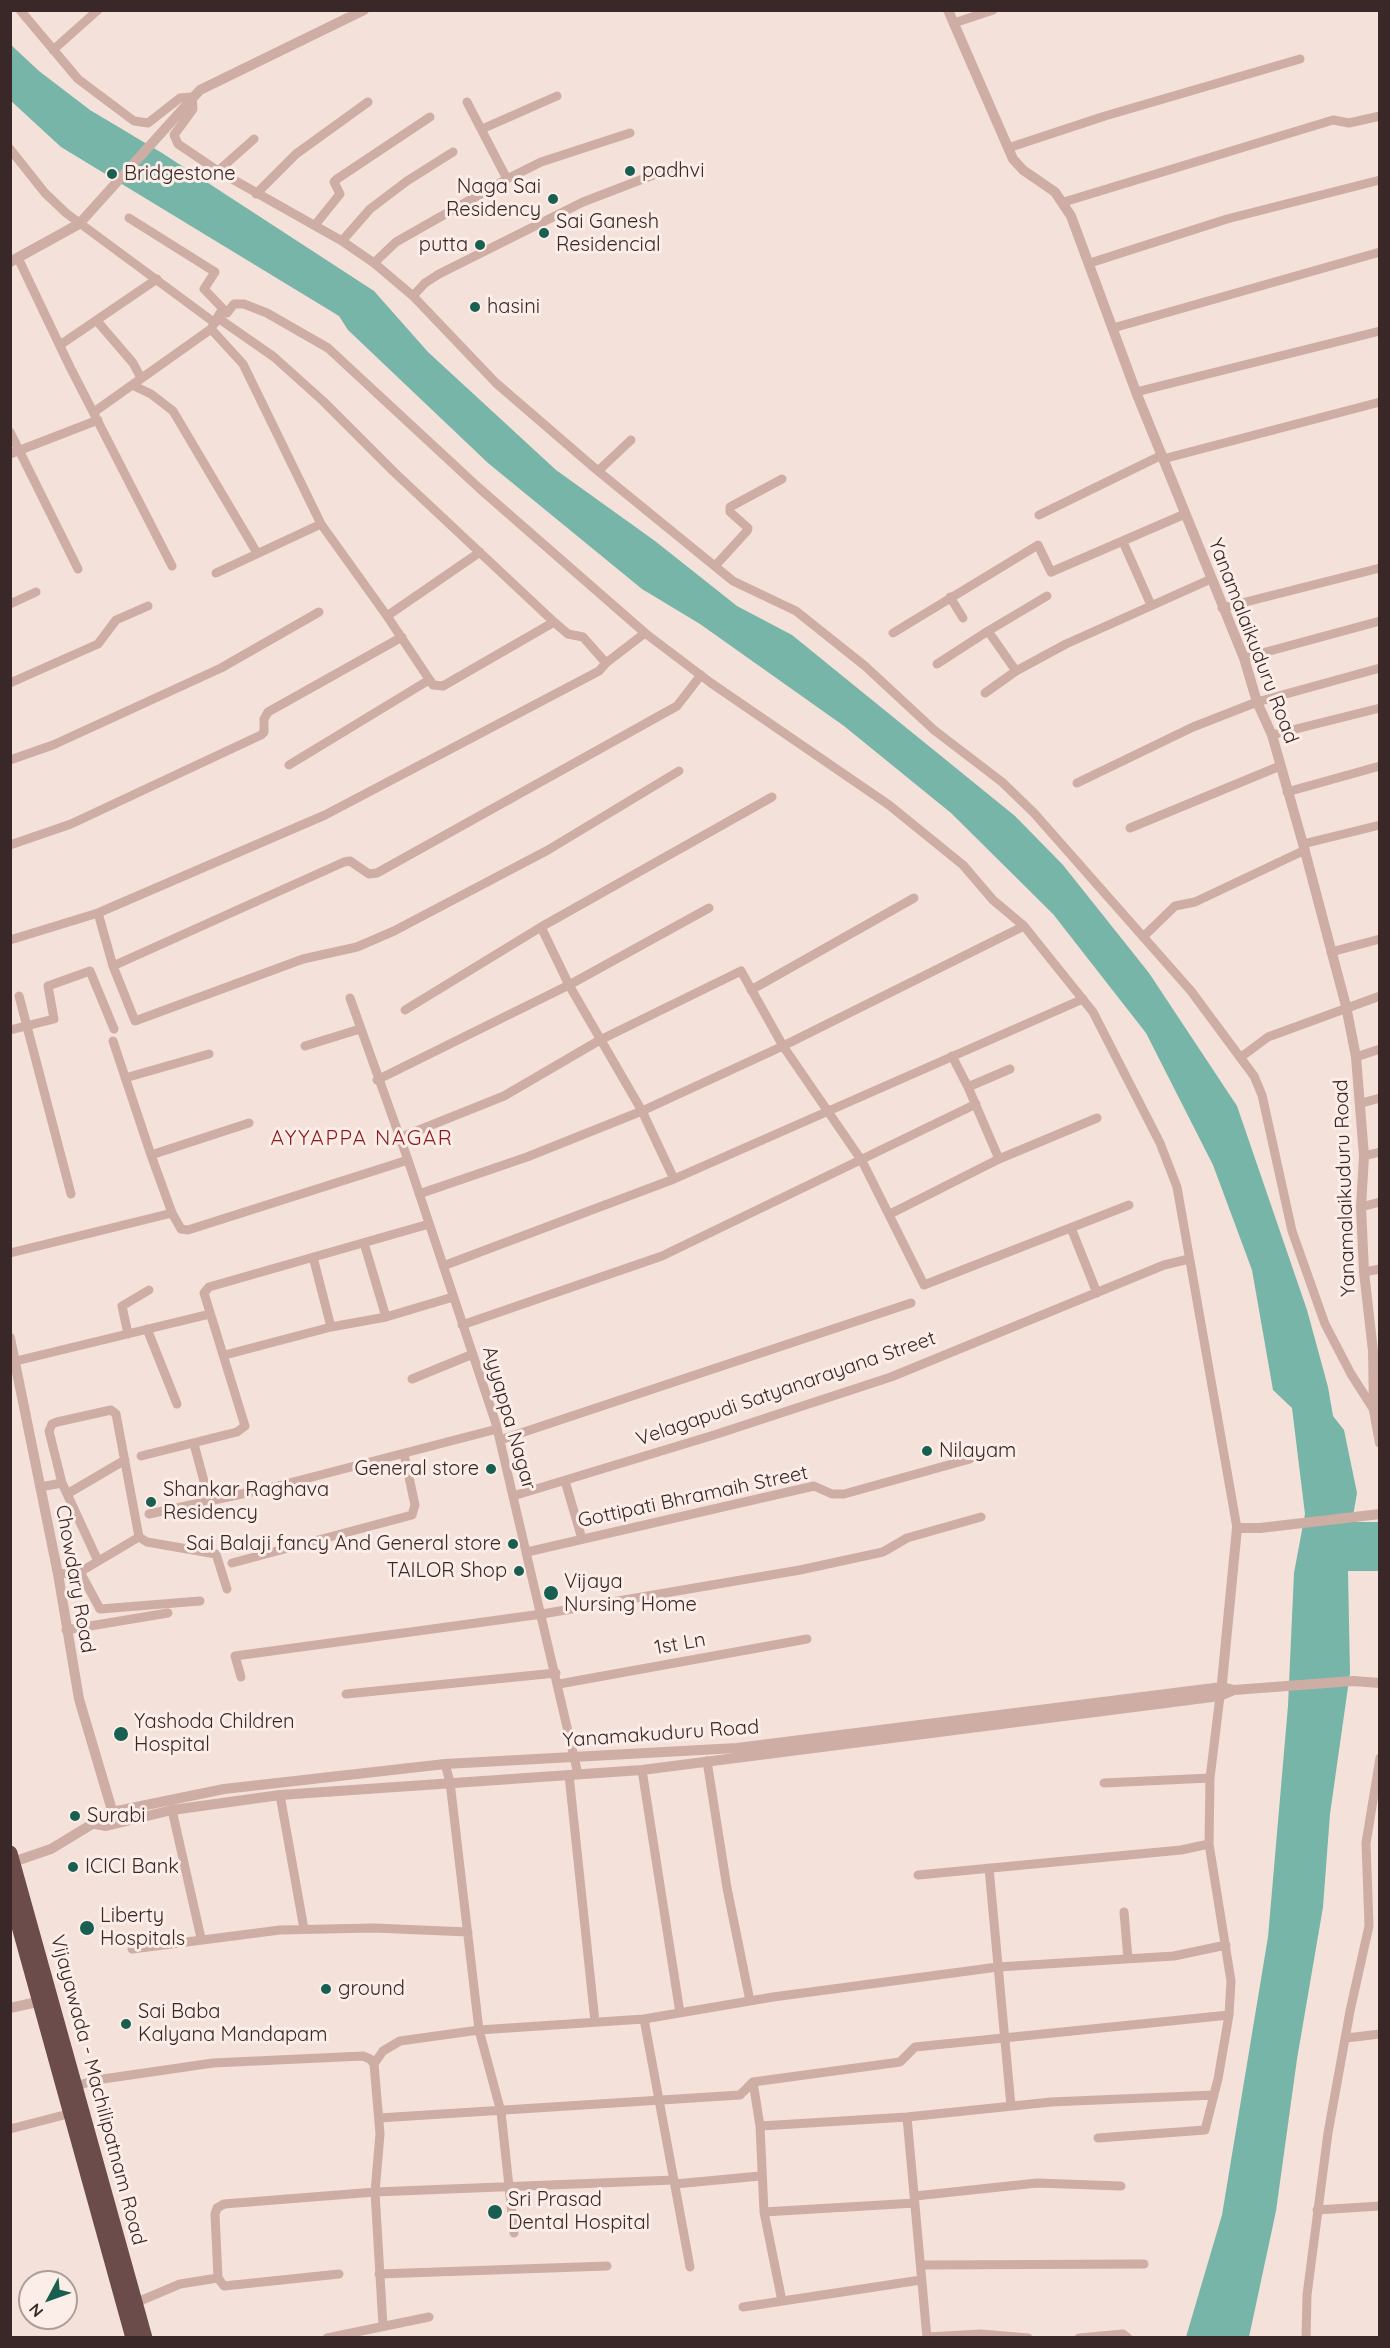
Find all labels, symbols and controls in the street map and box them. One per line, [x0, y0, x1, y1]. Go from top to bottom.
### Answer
place label: padhvi [642, 159, 704, 183]
place label: Bridgestone [124, 162, 235, 186]
marker: padhvi [623, 164, 637, 178]
marker: Bridgestone [105, 167, 119, 181]
place label: Naga Sai Residency [446, 175, 541, 222]
marker: Naga Sai Residency [546, 192, 560, 206]
place label: Sai Ganesh Residencial [556, 210, 661, 257]
marker: Sai Ganesh Residencial [537, 226, 551, 240]
place label: putta [419, 233, 468, 257]
marker: putta [473, 238, 487, 252]
place label: hasini [487, 295, 540, 319]
marker: hasini [468, 300, 482, 314]
street label: Yanamalaikuduru Road [1203, 535, 1303, 747]
street label: Yanamalaikuduru Road [1329, 1079, 1361, 1297]
district label: AYYAPPA NAGAR [271, 1126, 453, 1152]
street label: Velagapudi Satyanarayana Street [633, 1326, 939, 1452]
street label: Ayyappa Nagar [477, 1344, 541, 1492]
place label: Nilayam [939, 1439, 1016, 1463]
marker: Nilayam [920, 1444, 934, 1458]
place label: General store [355, 1457, 479, 1481]
street label: Gottipati Bhramaih Street [576, 1461, 810, 1533]
marker: General store [484, 1462, 498, 1476]
place label: Shankar Raghava Residency [163, 1478, 329, 1525]
marker: Shankar Raghava Residency [144, 1495, 158, 1509]
street label: Chowdary Road [50, 1503, 100, 1655]
place label: Sai Balaji fancy And General store [186, 1532, 501, 1556]
marker: Sai Balaji fancy And General store [506, 1537, 520, 1551]
place label: TAILOR Shop [387, 1559, 507, 1583]
marker: TAILOR Shop [512, 1564, 526, 1578]
place label: Vijaya Nursing Home [564, 1570, 697, 1617]
marker: Vijaya Nursing Home [542, 1584, 560, 1602]
street label: 1st Ln [653, 1628, 707, 1660]
place label: Yashoda Children Hospital [134, 1710, 295, 1757]
street label: Yanamakuduru Road [562, 1715, 760, 1753]
marker: Yashoda Children Hospital [112, 1725, 130, 1743]
place label: Surabi [87, 1804, 146, 1828]
marker: Surabi [68, 1809, 82, 1823]
place label: ICICI Bank [85, 1855, 179, 1879]
marker: ICICI Bank [66, 1860, 80, 1874]
place label: Liberty Hospitals [100, 1904, 185, 1951]
marker: Liberty Hospitals [78, 1919, 96, 1937]
street label: Vijayawada - Machilipatnam Road [45, 1932, 151, 2248]
place label: ground [338, 1977, 405, 2001]
marker: ground [319, 1982, 333, 1996]
place label: Sai Baba Kalyana Mandapam [138, 2000, 327, 2047]
marker: Sai Baba Kalyana Mandapam [119, 2017, 133, 2031]
place label: Sri Prasad Dental Hospital [508, 2188, 650, 2235]
marker: Sri Prasad Dental Hospital [486, 2203, 504, 2221]
north arrow [18, 2270, 78, 2330]
text: N [25, 2300, 47, 2322]

